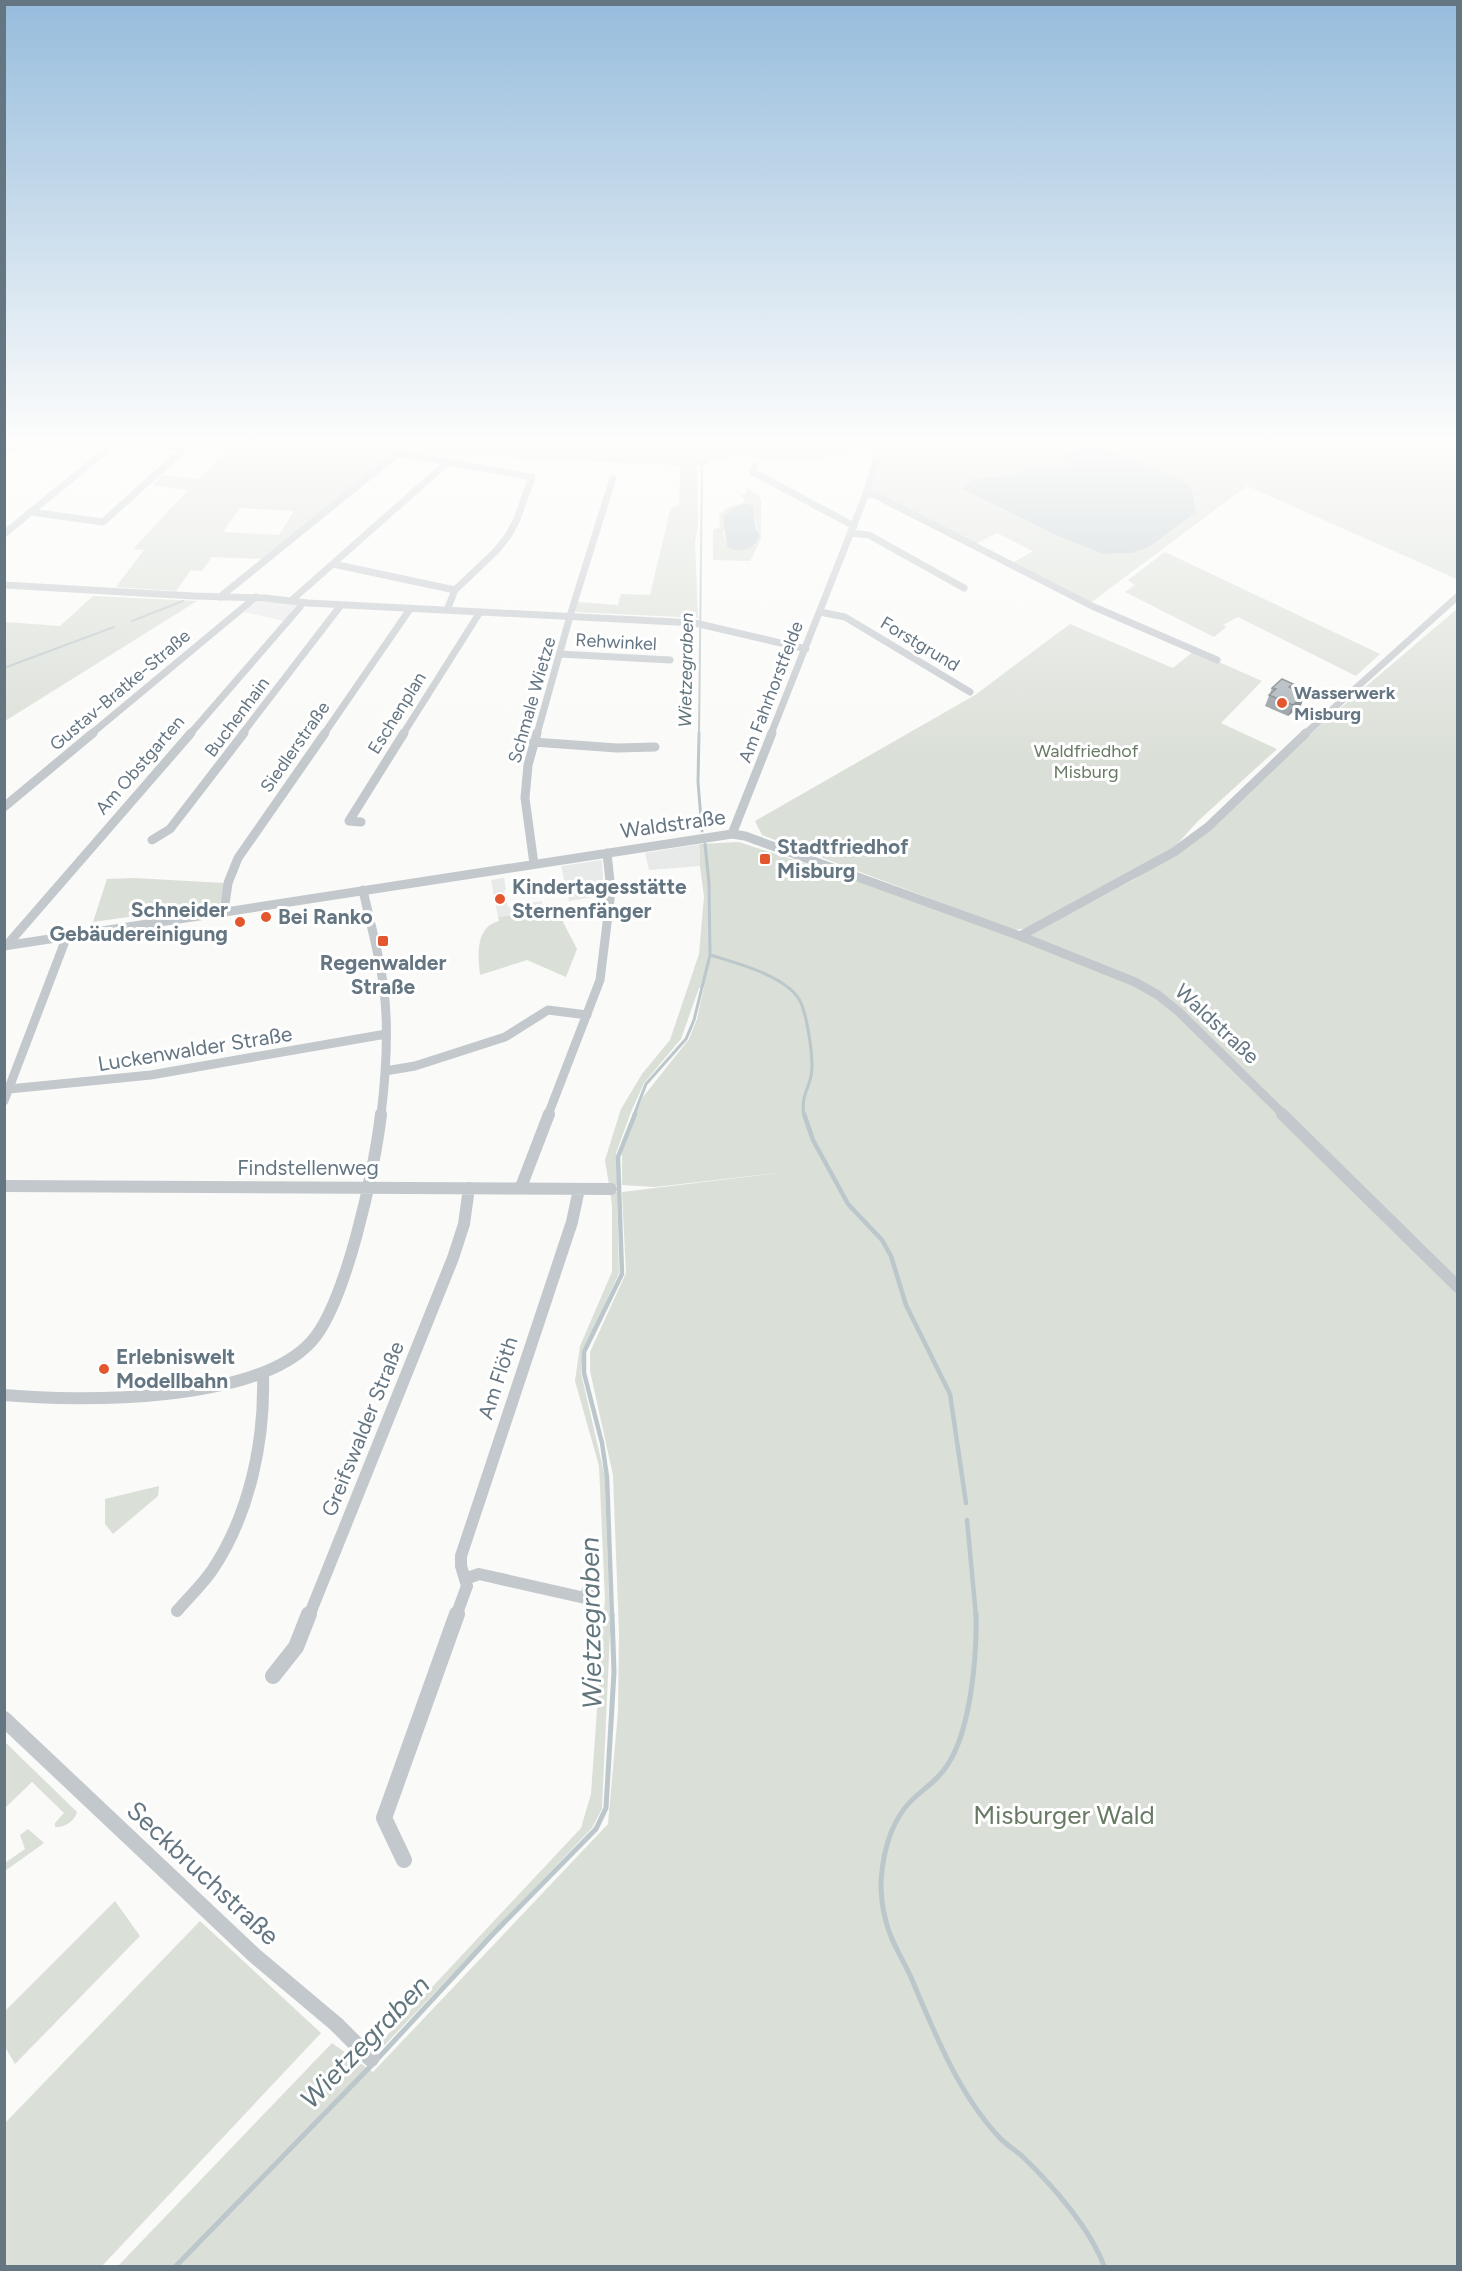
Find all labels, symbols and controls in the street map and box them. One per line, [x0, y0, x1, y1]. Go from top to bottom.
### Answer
water label: Wietzegraben [674, 612, 698, 728]
street label: Forstgrund [876, 612, 964, 676]
street label: Am Fahrhorstfelde [734, 618, 808, 766]
street label: Gustav-Bratke-Straße [45, 625, 195, 755]
street label: Rehwinkel [575, 629, 657, 655]
street label: Schmale Wietze [503, 634, 561, 766]
street label: Eschenplan [363, 668, 431, 758]
street label: Buchenhain [200, 673, 274, 761]
place label: Wasserwerk Misburg [1294, 682, 1396, 725]
marker: Wasserwerk Misburg [1275, 696, 1289, 710]
street label: Siedlerstraße [256, 697, 334, 797]
street label: Am Obstgarten [91, 711, 189, 819]
park label: Waldfriedhof Misburg [1034, 740, 1139, 783]
street label: Waldstraße [619, 804, 727, 843]
place label: Stadtfriedhof Misburg [777, 834, 909, 883]
marker: Stadtfriedhof Misburg [758, 852, 772, 866]
place label: Kindertagesstätte Sternenfänger [512, 874, 687, 923]
marker: Kindertagesstätte Sternenfänger [493, 892, 507, 906]
place label: Schneider Gebäudereinigung [49, 897, 228, 946]
place label: Bei Ranko [278, 904, 373, 929]
marker: Bei Ranko [259, 910, 273, 924]
marker: Schneider Gebäudereinigung [233, 915, 247, 929]
marker: Regenwalder Straße [376, 934, 390, 948]
place label: Regenwalder Straße [320, 950, 446, 999]
street label: Waldstraße [1170, 978, 1265, 1069]
street label: Luckenwalder Straße [96, 1021, 294, 1076]
street label: Findstellenweg [237, 1155, 379, 1180]
street label: Am Flöth [472, 1333, 523, 1422]
street label: Greifswalder Straße [316, 1338, 409, 1520]
place label: Erlebniswelt Modellbahn [116, 1344, 235, 1393]
marker: Erlebniswelt Modellbahn [97, 1362, 111, 1376]
water label: Wietzegraben [573, 1537, 608, 1709]
street label: Seckbruchstraße [120, 1794, 286, 1952]
park label: Misburger Wald [973, 1799, 1155, 1831]
water label: Wietzegraben [293, 1968, 436, 2115]

